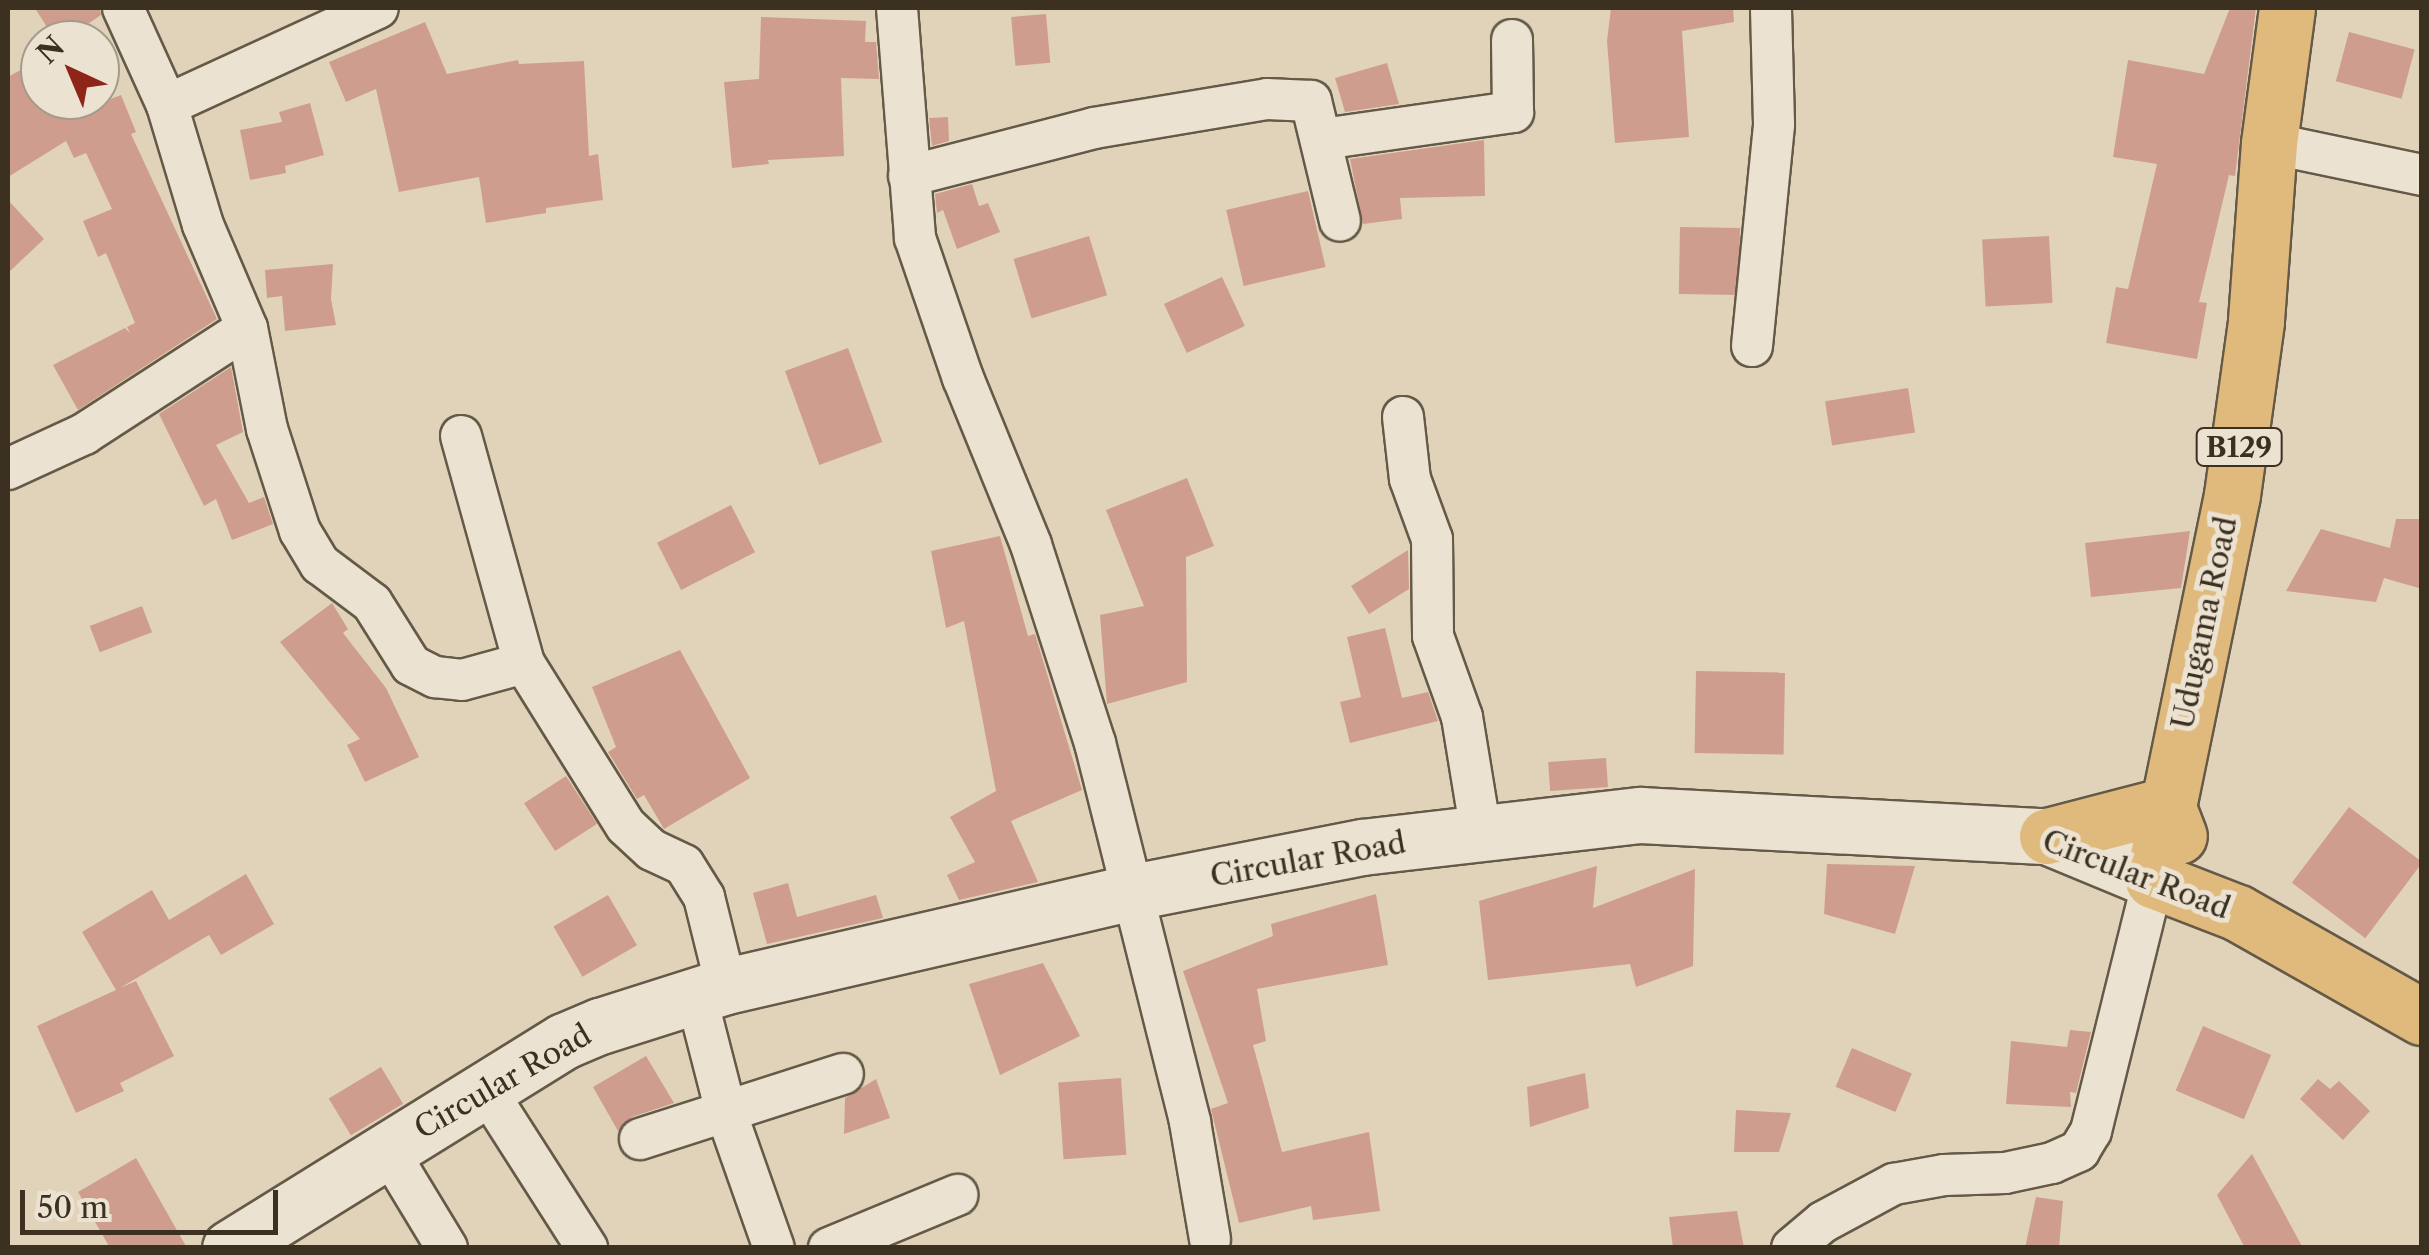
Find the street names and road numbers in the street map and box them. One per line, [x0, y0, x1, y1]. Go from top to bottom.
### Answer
road number: B129 [2194, 424, 2284, 470]
street label: Udugama Road [2165, 513, 2245, 733]
street label: Circular Road [2037, 823, 2235, 927]
street label: Circular Road [1207, 825, 1409, 895]
street label: Circular Road [408, 1017, 598, 1147]

